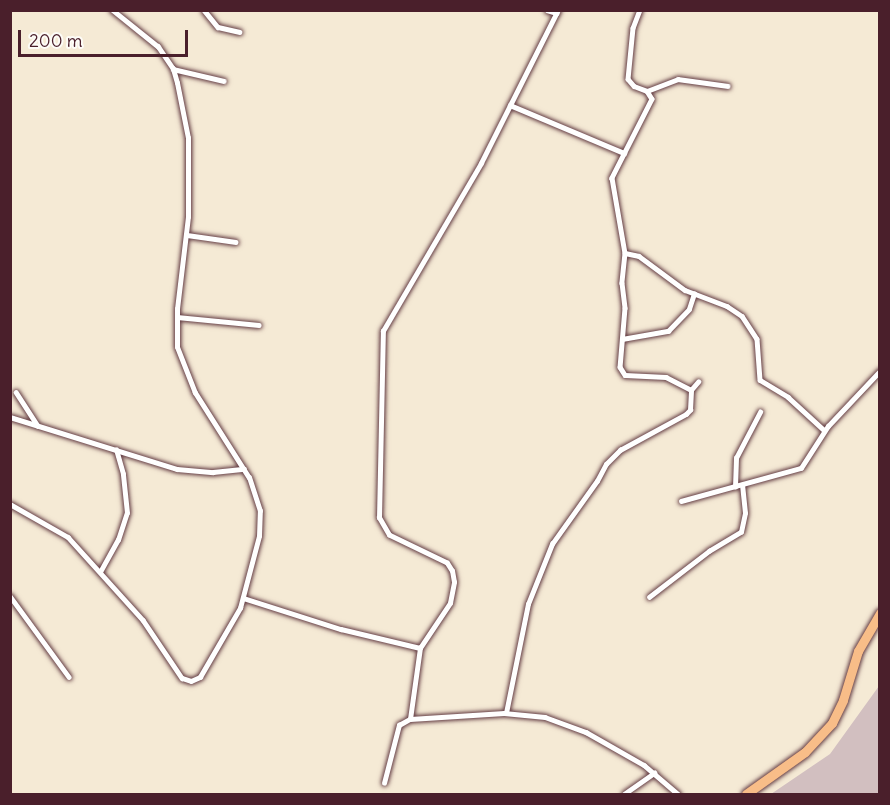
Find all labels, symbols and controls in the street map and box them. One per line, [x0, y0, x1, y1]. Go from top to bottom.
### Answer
scale bar [21, 18, 190, 56]
text: 200 m [29, 29, 83, 52]

